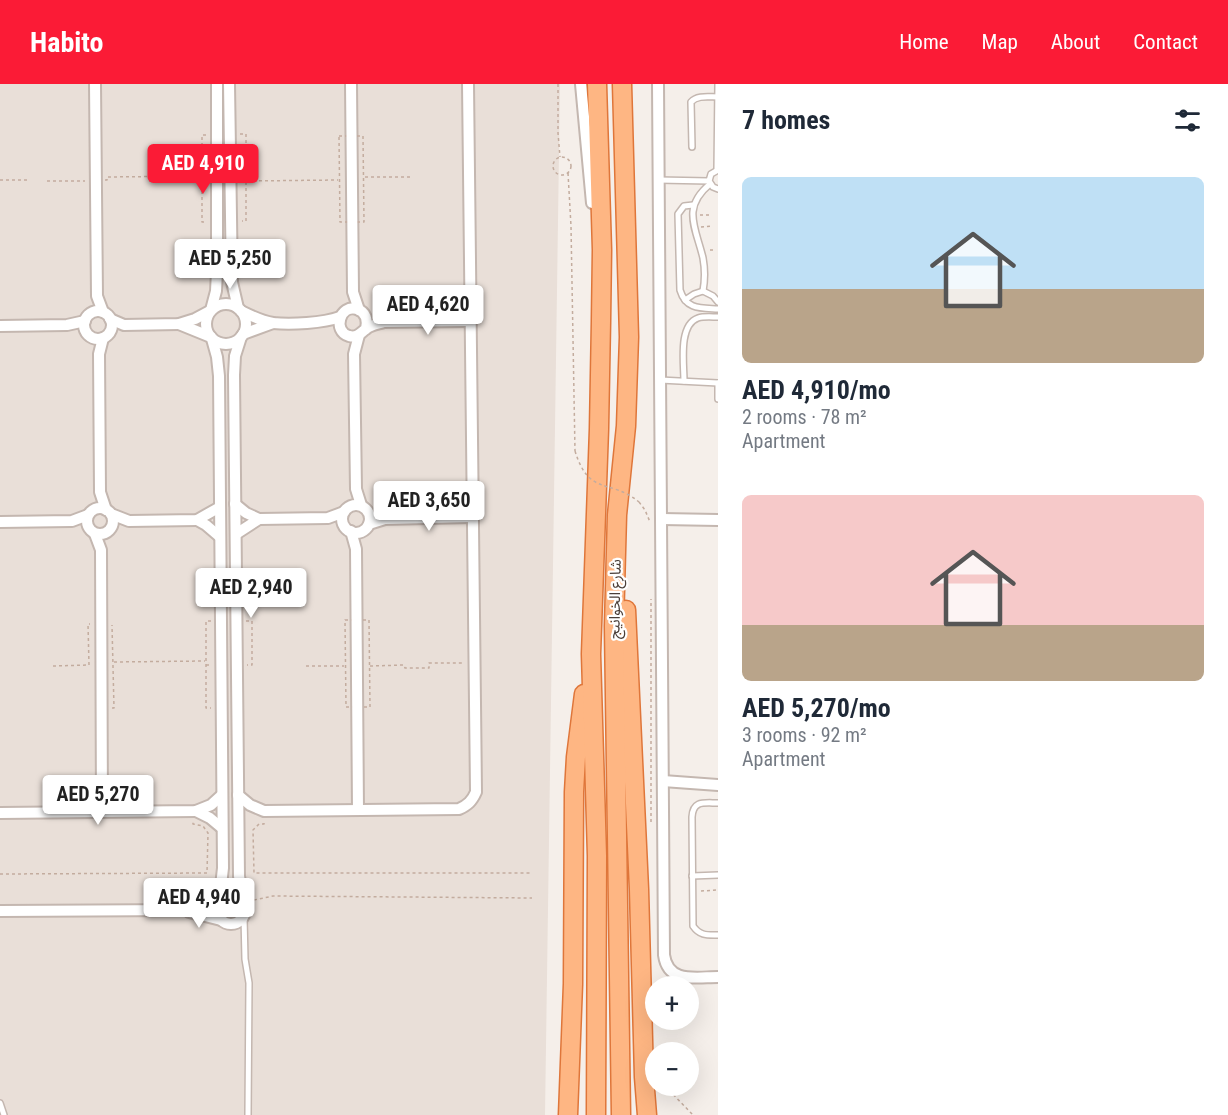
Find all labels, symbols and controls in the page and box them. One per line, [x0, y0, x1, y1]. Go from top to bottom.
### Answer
text: Habito [30, 26, 103, 59]
text: Home [899, 30, 949, 54]
text: Map [982, 30, 1018, 54]
text: About [1051, 30, 1100, 54]
text: Contact [1133, 30, 1198, 54]
icon: filters [1171, 104, 1204, 137]
text: 7 homes [742, 105, 830, 135]
pin: AED 4,910 [134, 144, 272, 195]
text: AED 4,910 [162, 151, 245, 175]
icon: home [919, 216, 1027, 324]
pin: AED 5,250 [161, 239, 299, 290]
text: AED 5,250 [189, 246, 272, 270]
pin: AED 4,620 [359, 285, 497, 336]
text: AED 4,620 [387, 292, 470, 316]
text: AED 4,910/mo [742, 375, 891, 405]
text: 2 rooms · 78 m² [742, 405, 867, 429]
text: Apartment [742, 429, 826, 453]
pin: AED 3,650 [360, 481, 498, 532]
text: AED 3,650 [388, 488, 471, 512]
icon: home [919, 534, 1027, 642]
street label: شارع الخوانيج [605, 559, 628, 639]
pin: AED 2,940 [182, 568, 320, 619]
text: AED 2,940 [210, 575, 293, 599]
text: AED 5,270/mo [742, 693, 891, 723]
text: 3 rooms · 92 m² [742, 723, 867, 747]
text: Apartment [742, 747, 826, 771]
pin: AED 5,270 [29, 775, 167, 826]
text: AED 5,270 [57, 782, 140, 806]
pin: AED 4,940 [130, 878, 268, 929]
text: AED 4,940 [158, 885, 241, 909]
map controls [645, 976, 699, 1096]
button: + [645, 976, 699, 1030]
button: − [645, 1042, 699, 1096]

